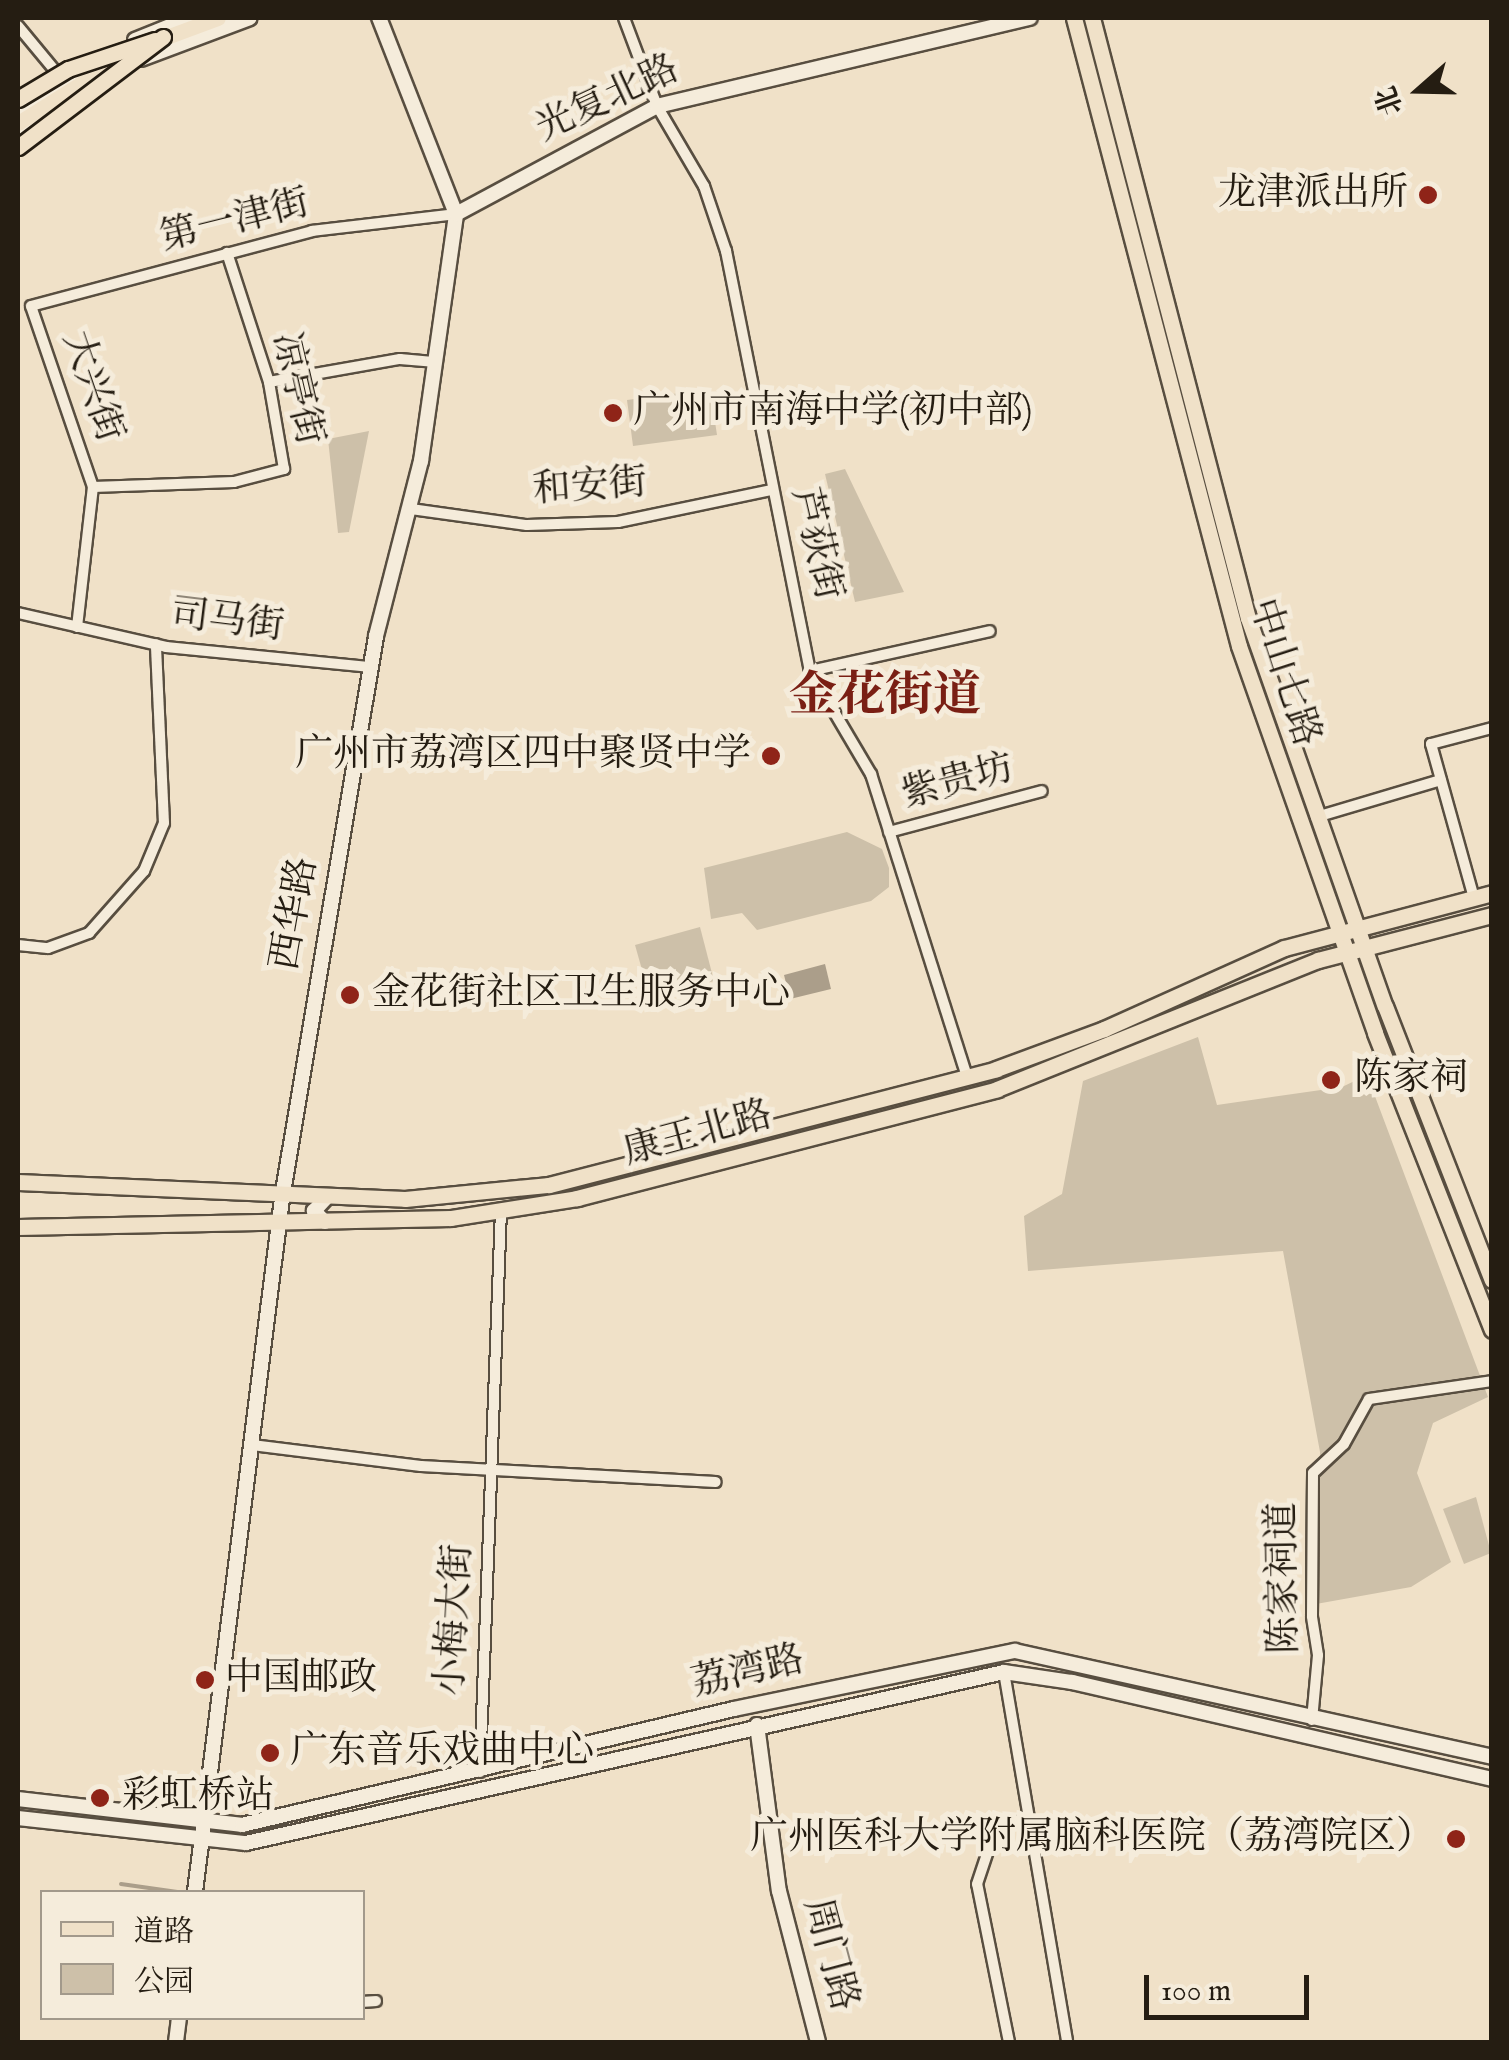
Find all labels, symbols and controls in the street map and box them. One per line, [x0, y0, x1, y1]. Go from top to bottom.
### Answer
north arrow [1369, 40, 1469, 140]
street label: 光复北路 [529, 47, 687, 153]
text: 北 [1369, 81, 1412, 120]
place label: 龙津派出所 [1218, 172, 1408, 218]
street label: 第一津街 [156, 181, 314, 263]
marker: 龙津派出所 [1417, 184, 1439, 206]
street label: 大兴街 [51, 326, 131, 448]
street label: 凉亭街 [261, 328, 331, 450]
place label: 广州市南海中学(初中部) [633, 390, 1032, 436]
marker: 广州市南海中学(初中部) [602, 402, 624, 424]
street label: 和安街 [532, 461, 648, 515]
street label: 芦荻街 [780, 483, 850, 605]
street label: 司马街 [168, 592, 286, 652]
street label: 中山七路 [1238, 594, 1328, 752]
district label: 金花街道 [789, 669, 981, 727]
place label: 广州市荔湾区四中聚贤中学 [295, 733, 751, 779]
marker: 广州市荔湾区四中聚贤中学 [760, 745, 782, 767]
street label: 紫贵坊 [897, 746, 1019, 820]
street label: 西华路 [264, 854, 328, 974]
place label: 金花街社区卫生服务中心 [372, 972, 790, 1018]
marker: 金花街社区卫生服务中心 [337, 982, 363, 1008]
place label: 陈家祠 [1354, 1057, 1468, 1103]
marker: 陈家祠 [1318, 1067, 1344, 1093]
street label: 康王北路 [619, 1093, 777, 1177]
street label: 陈家祠道 [1261, 1502, 1309, 1654]
street label: 小梅大街 [429, 1543, 483, 1697]
street label: 荔湾路 [687, 1638, 809, 1708]
place label: 中国邮政 [225, 1657, 377, 1703]
marker: 中国邮政 [194, 1669, 216, 1691]
place label: 广东音乐戏曲中心 [290, 1730, 594, 1776]
marker: 广东音乐戏曲中心 [259, 1742, 281, 1764]
place label: 彩虹桥站 [122, 1775, 274, 1821]
marker: 彩虹桥站 [87, 1785, 113, 1811]
place label: 广州医科大学附属脑科医院（荔湾院区） [750, 1816, 1434, 1862]
marker: 广州医科大学附属脑科医院（荔湾院区） [1443, 1826, 1469, 1852]
legend [40, 1890, 365, 2020]
street label: 周门路 [792, 1894, 866, 2016]
text: 道路 [134, 1914, 194, 1952]
scale bar [1149, 1955, 1314, 2017]
text: 公园 [134, 1964, 194, 2002]
text: 100 m [1161, 1973, 1231, 2011]

